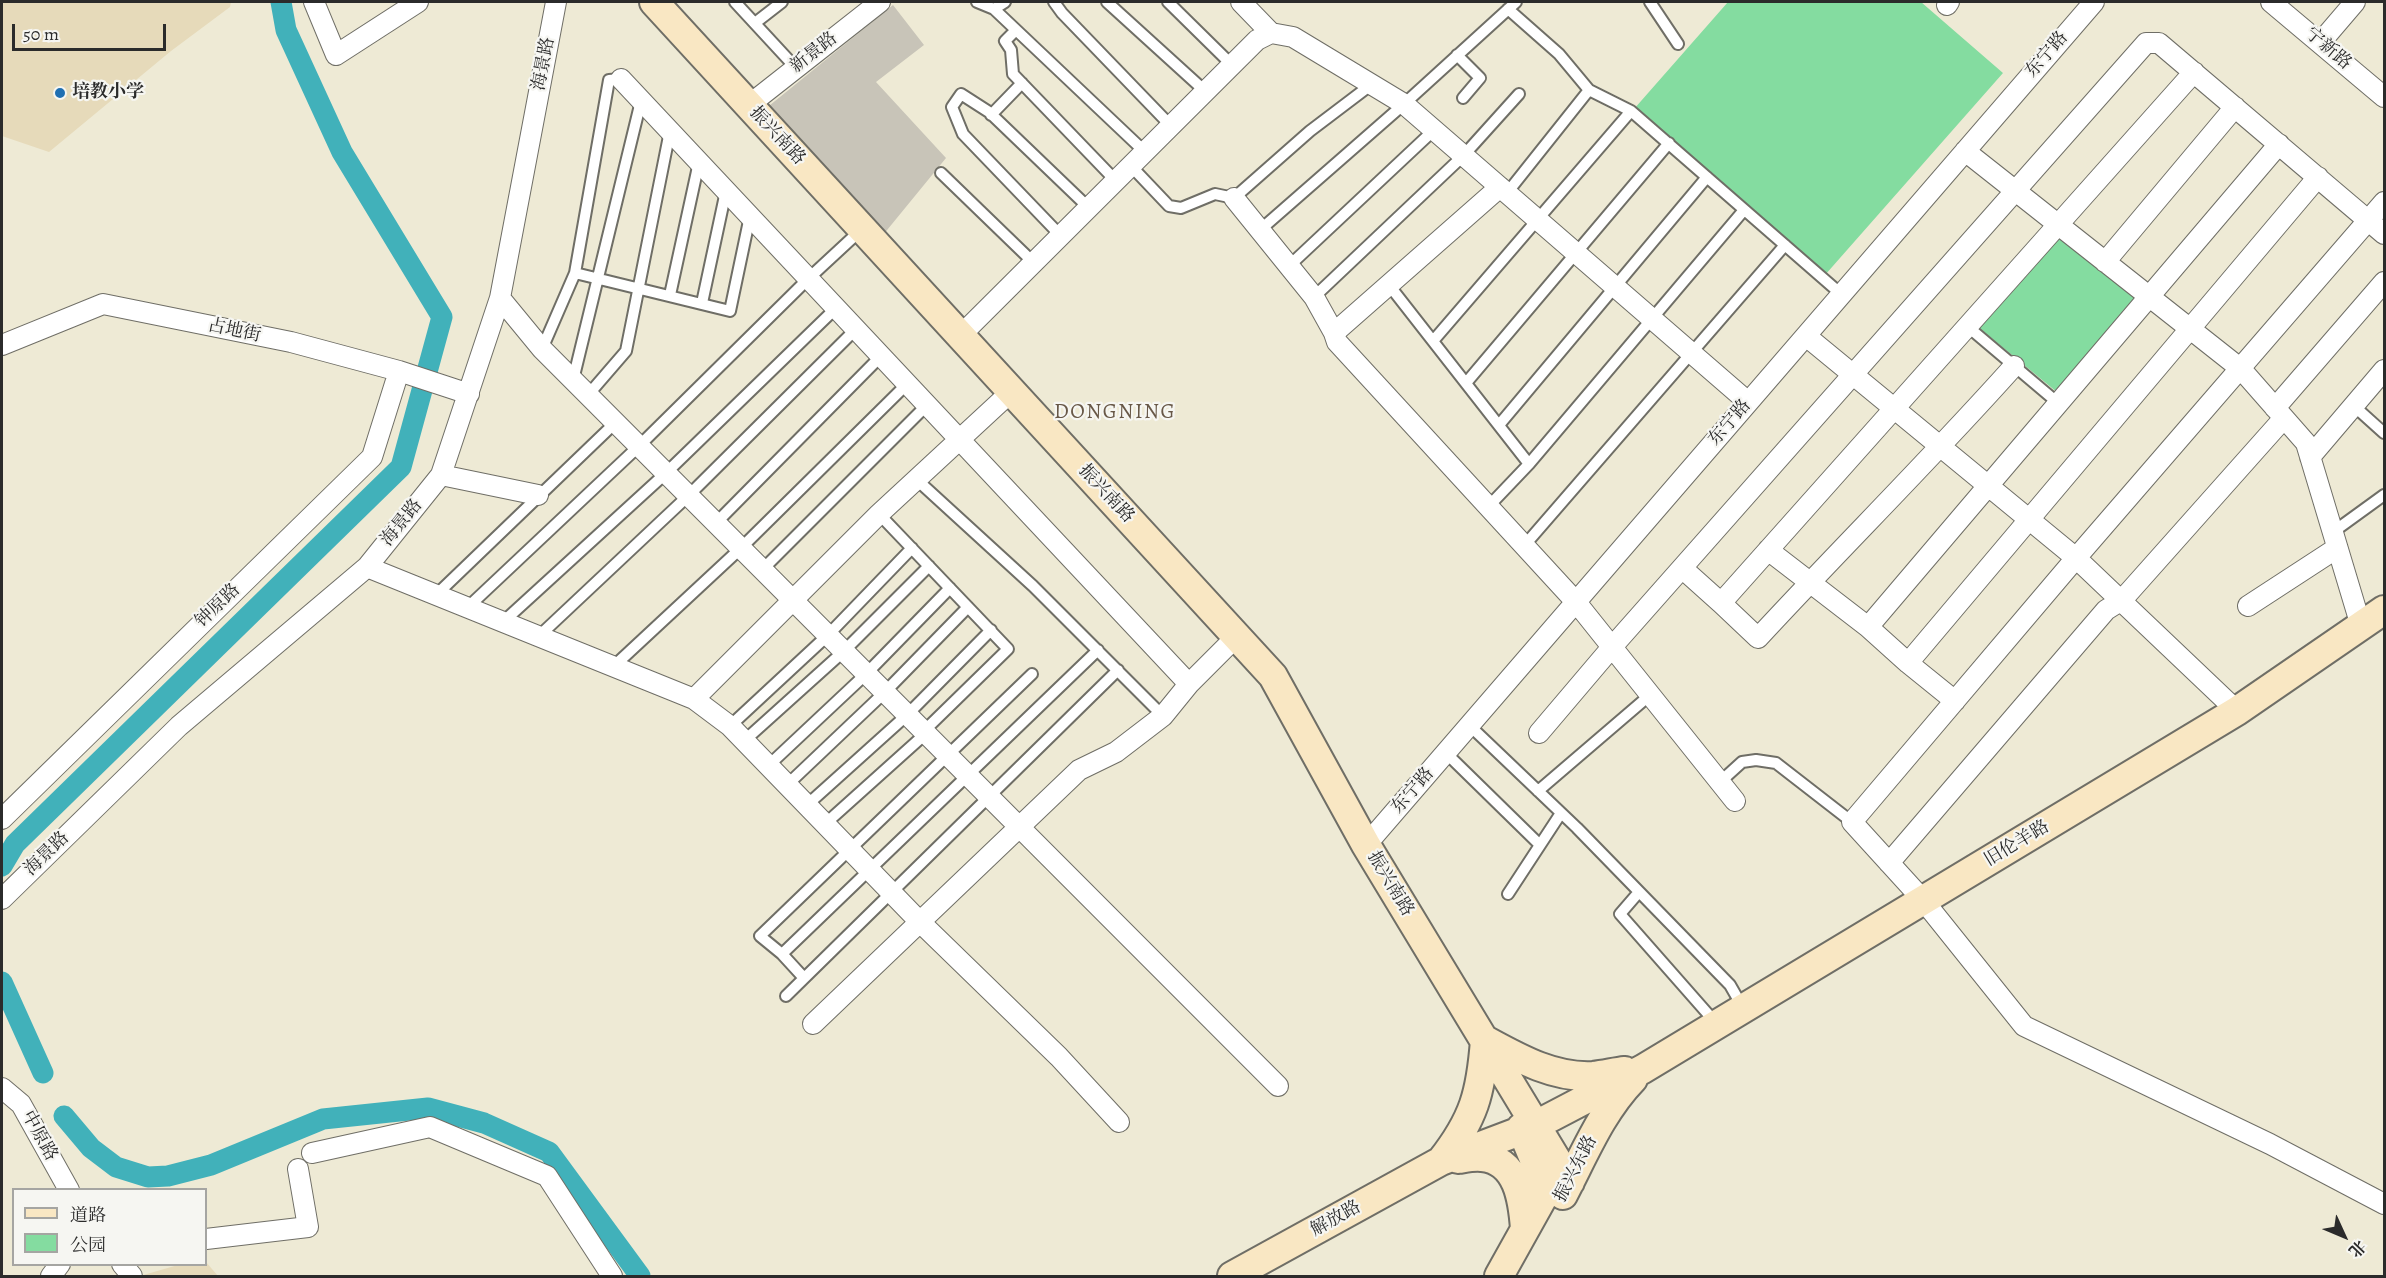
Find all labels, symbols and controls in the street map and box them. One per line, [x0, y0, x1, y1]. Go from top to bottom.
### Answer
scale bar [15, 12, 170, 50]
text: 50 m [23, 22, 59, 46]
street label: 宁新路 [2300, 23, 2356, 75]
street label: 新景路 [786, 28, 842, 78]
street label: 东宁路 [2021, 28, 2073, 82]
street label: 海景路 [528, 35, 560, 93]
place label: 培教小学 [72, 82, 144, 104]
marker: 培教小学 [53, 86, 67, 100]
street label: 振兴南路 [745, 102, 809, 170]
street label: 占地街 [205, 315, 263, 347]
street label: 东宁路 [1704, 396, 1756, 450]
district label: DONGNING [1054, 400, 1176, 426]
street label: 振兴南路 [1074, 460, 1138, 528]
street label: 海景路 [377, 495, 427, 551]
street label: 钟原路 [191, 579, 245, 633]
street label: 东宁路 [1387, 764, 1439, 818]
street label: 旧伦羊路 [1981, 816, 2053, 872]
street label: 海景路 [20, 827, 74, 881]
street label: 振兴南路 [1362, 848, 1418, 920]
street label: 中原路 [16, 1107, 62, 1165]
street label: 振兴东路 [1550, 1132, 1602, 1206]
legend [12, 1188, 207, 1266]
street label: 解放路 [1307, 1196, 1365, 1242]
text: 道路 [70, 1203, 106, 1227]
north arrow [2314, 1206, 2374, 1266]
text: 公园 [70, 1233, 106, 1257]
text: 北 [2343, 1235, 2370, 1262]

